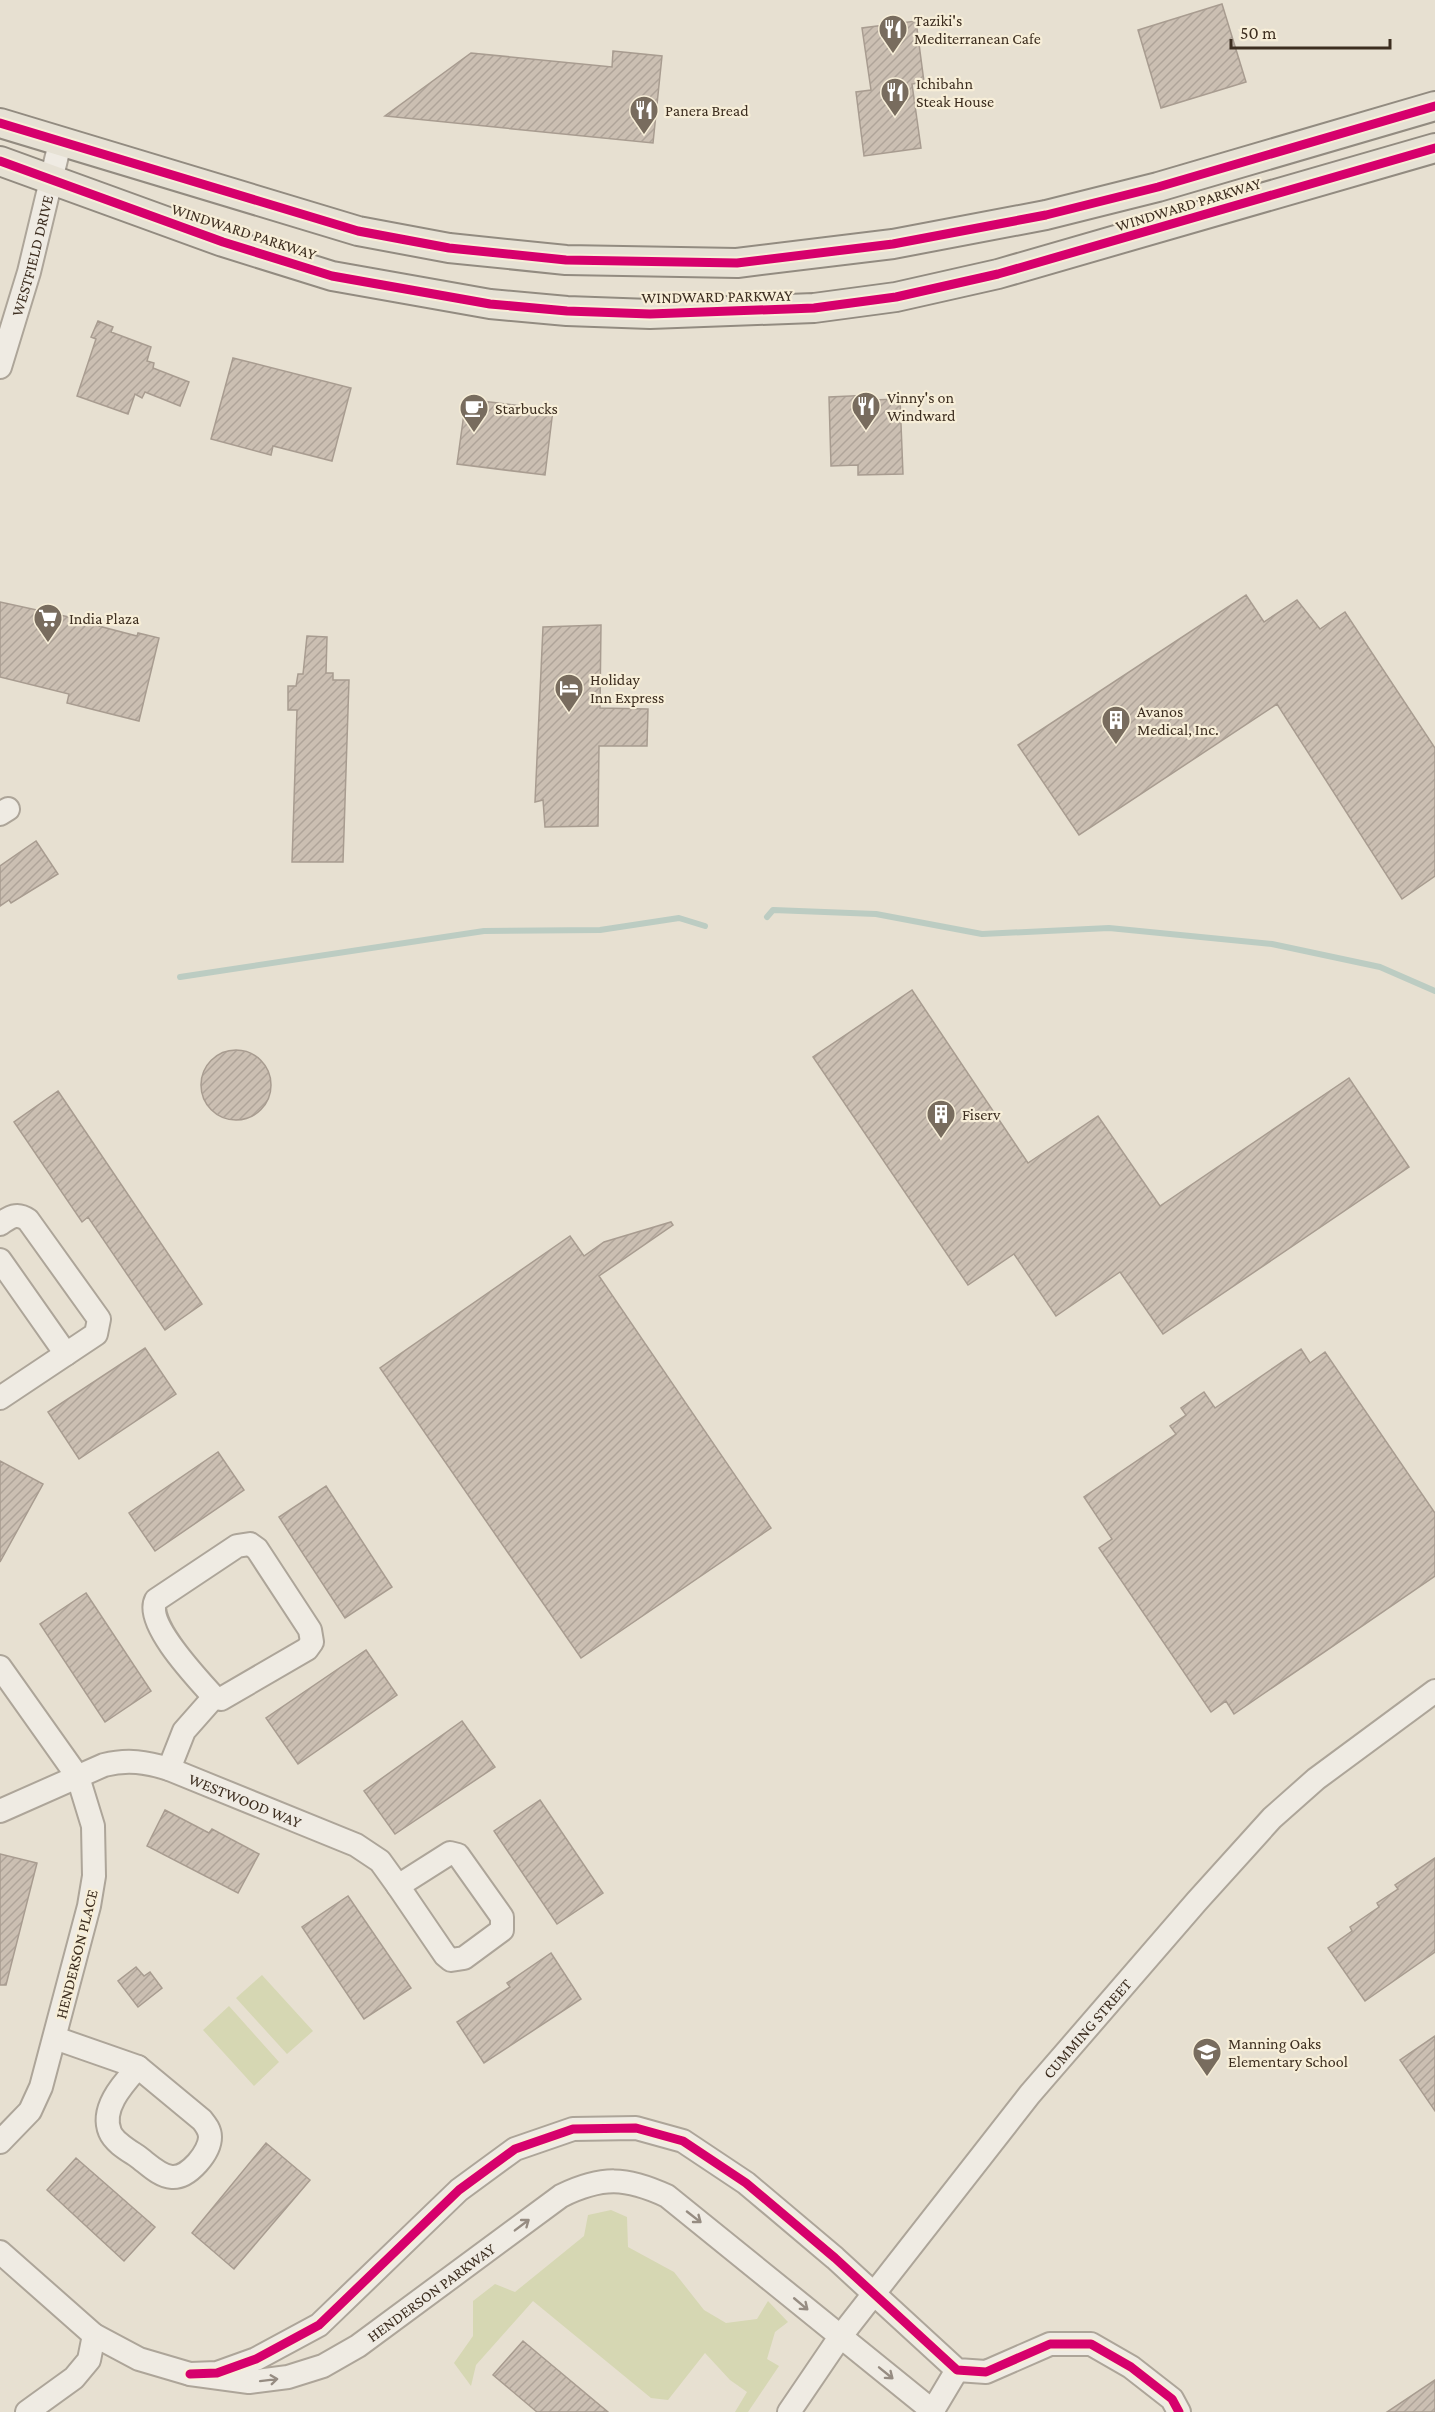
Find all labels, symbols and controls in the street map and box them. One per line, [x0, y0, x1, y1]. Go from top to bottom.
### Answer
place label: Taziki's Mediterranean Cafe [914, 12, 1041, 47]
scale bar [1231, 12, 1390, 50]
restaurant icon: Taziki's Mediterranean Cafe [877, 13, 909, 55]
text: 50 m [1240, 23, 1277, 43]
place label: Ichibahn Steak House [916, 75, 994, 110]
restaurant icon: Ichibahn Steak House [879, 76, 911, 118]
restaurant icon: Panera Bread [628, 94, 660, 136]
place label: Panera Bread [665, 102, 749, 119]
street label: WINDWARD PARKWAY [1113, 174, 1263, 235]
street label: WESTFIELD DRIVE [8, 193, 56, 318]
street label: WINDWARD PARKWAY [169, 200, 319, 263]
street label: WINDWARD PARKWAY [641, 287, 793, 306]
place label: Vinny's on Windward [887, 389, 956, 424]
restaurant icon: Vinny's on Windward [850, 390, 882, 432]
cafe icon: Starbucks [458, 392, 490, 434]
place label: Starbucks [495, 400, 558, 417]
supermarket icon: India Plaza [32, 602, 64, 644]
place label: India Plaza [69, 610, 140, 627]
place label: Holiday Inn Express [590, 671, 664, 707]
hotel icon: Holiday Inn Express [553, 672, 585, 714]
place label: Avanos Medical, Inc. [1137, 703, 1219, 738]
building icon: Avanos Medical, Inc. [1100, 704, 1132, 746]
building icon: Fiserv [925, 1098, 957, 1140]
place label: Fiserv [962, 1106, 1001, 1123]
street label: WESTWOOD WAY [186, 1770, 304, 1831]
street label: HENDERSON PLACE [52, 1887, 101, 2021]
street label: CUMMING STREET [1040, 1975, 1135, 2082]
place label: Manning Oaks Elementary School [1228, 2035, 1348, 2071]
school or university icon: Manning Oaks Elementary School [1191, 2036, 1223, 2078]
one-way arrow [686, 2210, 702, 2223]
one-way arrow [513, 2219, 529, 2231]
street label: HENDERSON PARKWAY [364, 2240, 499, 2345]
one-way arrow [793, 2297, 808, 2311]
one-way arrow [878, 2367, 894, 2380]
one-way arrow [259, 2374, 278, 2385]

